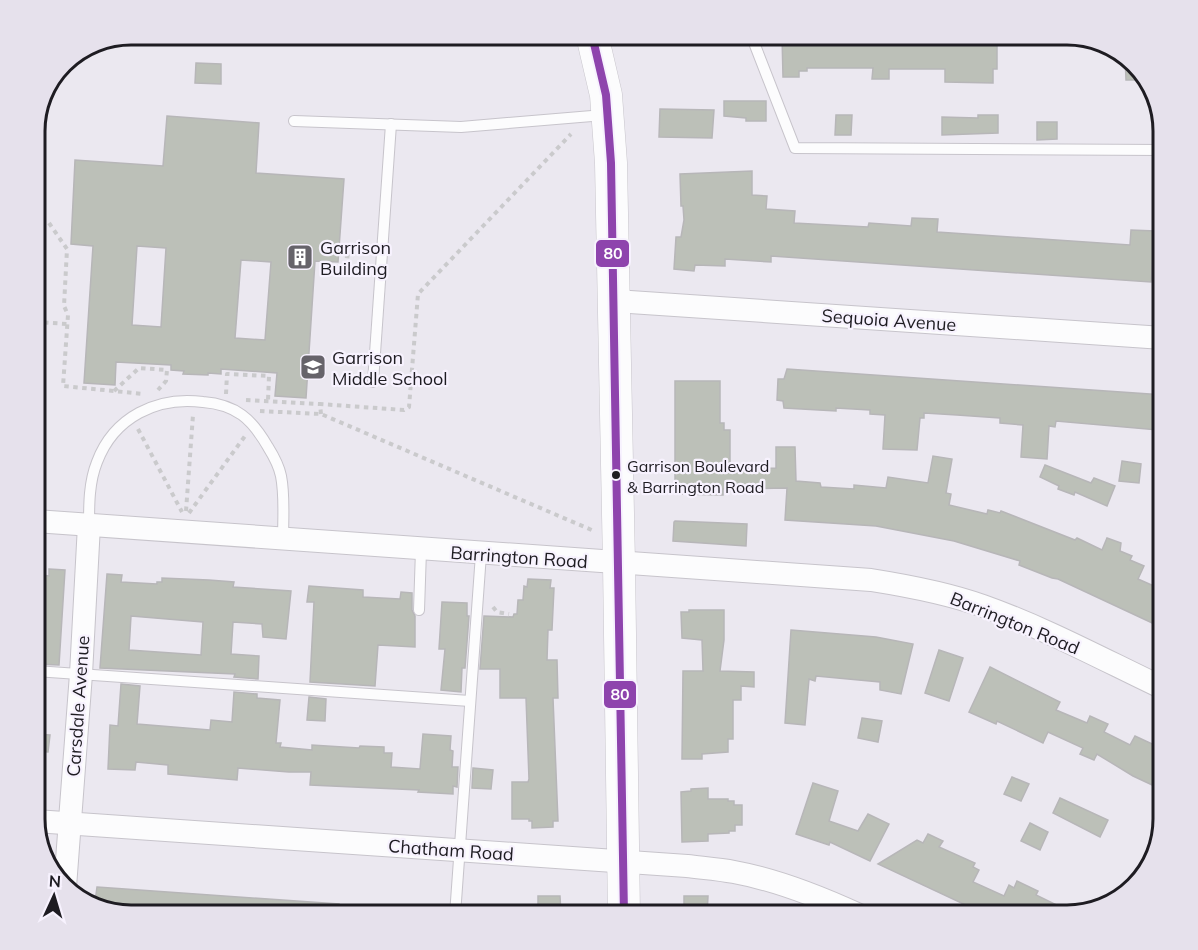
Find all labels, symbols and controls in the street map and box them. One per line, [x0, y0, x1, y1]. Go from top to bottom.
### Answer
place label: Garrison Building [320, 236, 391, 280]
line badge: 80 [595, 239, 630, 268]
building icon: Garrison Building [285, 242, 315, 272]
text: 80 [603, 243, 623, 263]
street label: Sequoia Avenue [821, 304, 957, 336]
place label: Garrison Middle School [332, 346, 448, 390]
school or university icon: Garrison Middle School [298, 352, 328, 382]
place label: Garrison Boulevard & Barrington Road [627, 456, 769, 497]
marker: Garrison Boulevard & Barrington Road [610, 469, 622, 481]
street label: Barrington Road [450, 541, 588, 573]
street label: Barrington Road [947, 587, 1083, 659]
street label: Carsdale Avenue [62, 635, 94, 777]
line badge: 80 [603, 680, 637, 709]
text: 80 [610, 684, 630, 704]
street label: Chatham Road [387, 834, 515, 866]
north arrow [24, 866, 84, 926]
text: N [48, 871, 62, 891]

